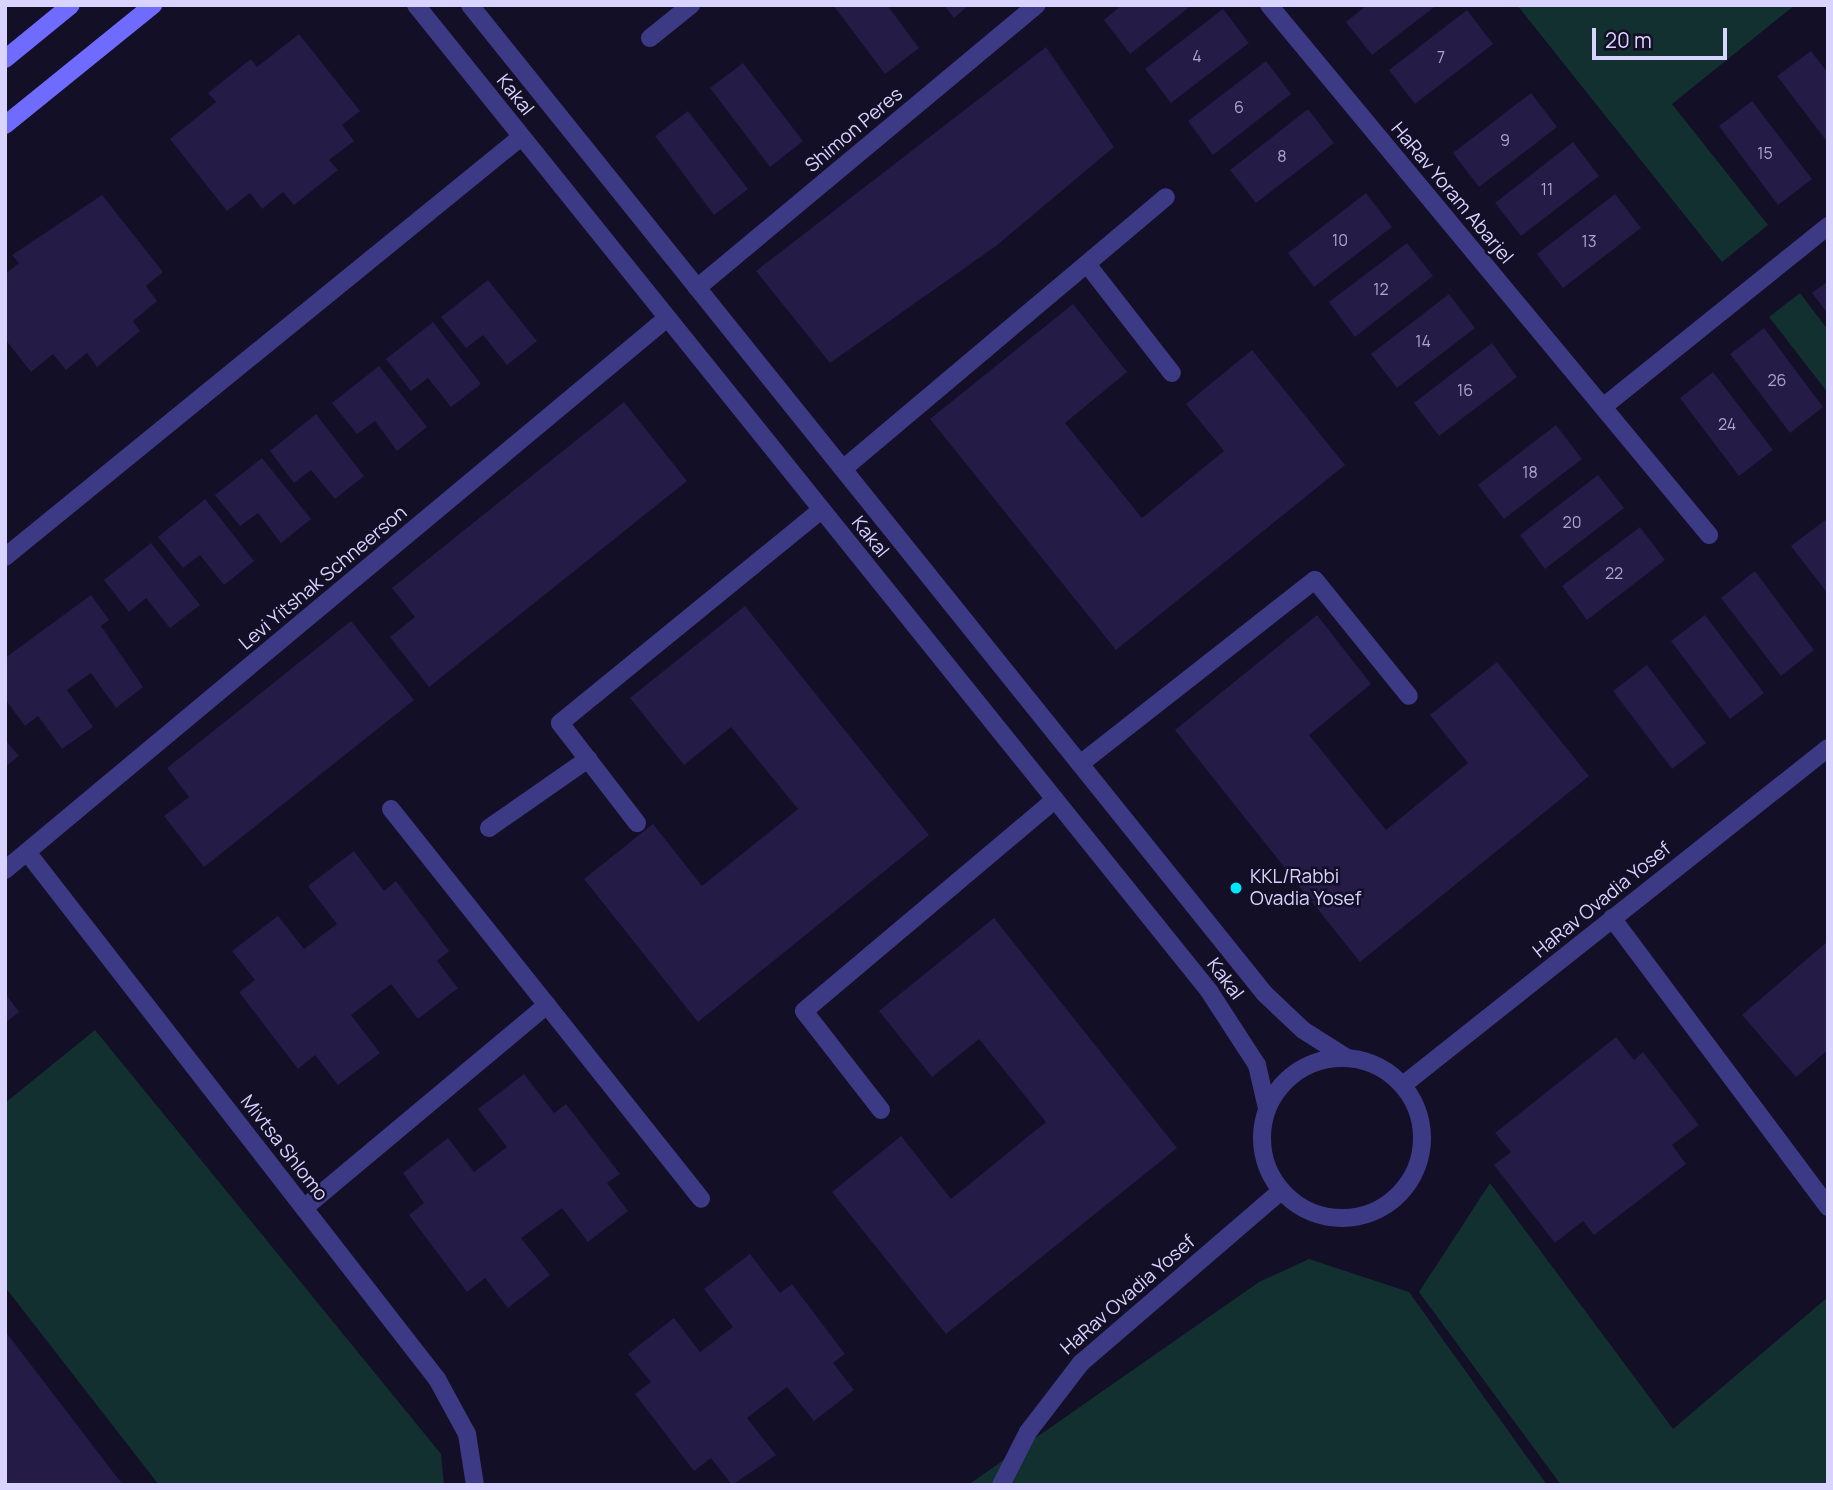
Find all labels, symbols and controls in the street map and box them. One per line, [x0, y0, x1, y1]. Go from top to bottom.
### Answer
scale bar [1595, 14, 1730, 58]
text: 20 m [1605, 26, 1652, 54]
house number: 4 [1192, 46, 1202, 66]
house number: 7 [1437, 47, 1445, 67]
street label: Kakal [492, 70, 538, 120]
street label: Shimon Peres [801, 83, 907, 177]
house number: 6 [1234, 97, 1244, 117]
street label: HaRav Yoram Abarjel [1386, 118, 1518, 268]
house number: 9 [1500, 130, 1510, 150]
house number: 15 [1757, 143, 1773, 163]
house number: 8 [1277, 146, 1287, 166]
house number: 11 [1541, 179, 1553, 199]
house number: 10 [1332, 230, 1348, 250]
house number: 13 [1581, 231, 1597, 251]
house number: 12 [1373, 279, 1389, 299]
house number: 14 [1415, 331, 1431, 351]
house number: 26 [1767, 370, 1787, 390]
house number: 16 [1457, 380, 1473, 400]
house number: 24 [1718, 414, 1736, 434]
house number: 18 [1522, 462, 1538, 482]
street label: Levi Yitshak Schneerson [235, 501, 411, 655]
street label: Kakal [847, 512, 893, 562]
house number: 20 [1563, 512, 1581, 532]
house number: 22 [1605, 563, 1623, 583]
street label: HaRav Ovadia Yosef [1529, 837, 1675, 963]
place label: KKL/Rabbi Ovadia Yosef [1250, 866, 1361, 910]
marker: KKL/Rabbi Ovadia Yosef [1228, 880, 1244, 896]
street label: Kakal [1202, 954, 1248, 1004]
street label: Mivtsa Shlomo [236, 1091, 332, 1205]
street label: HaRav Ovadia Yosef [1056, 1230, 1200, 1360]

